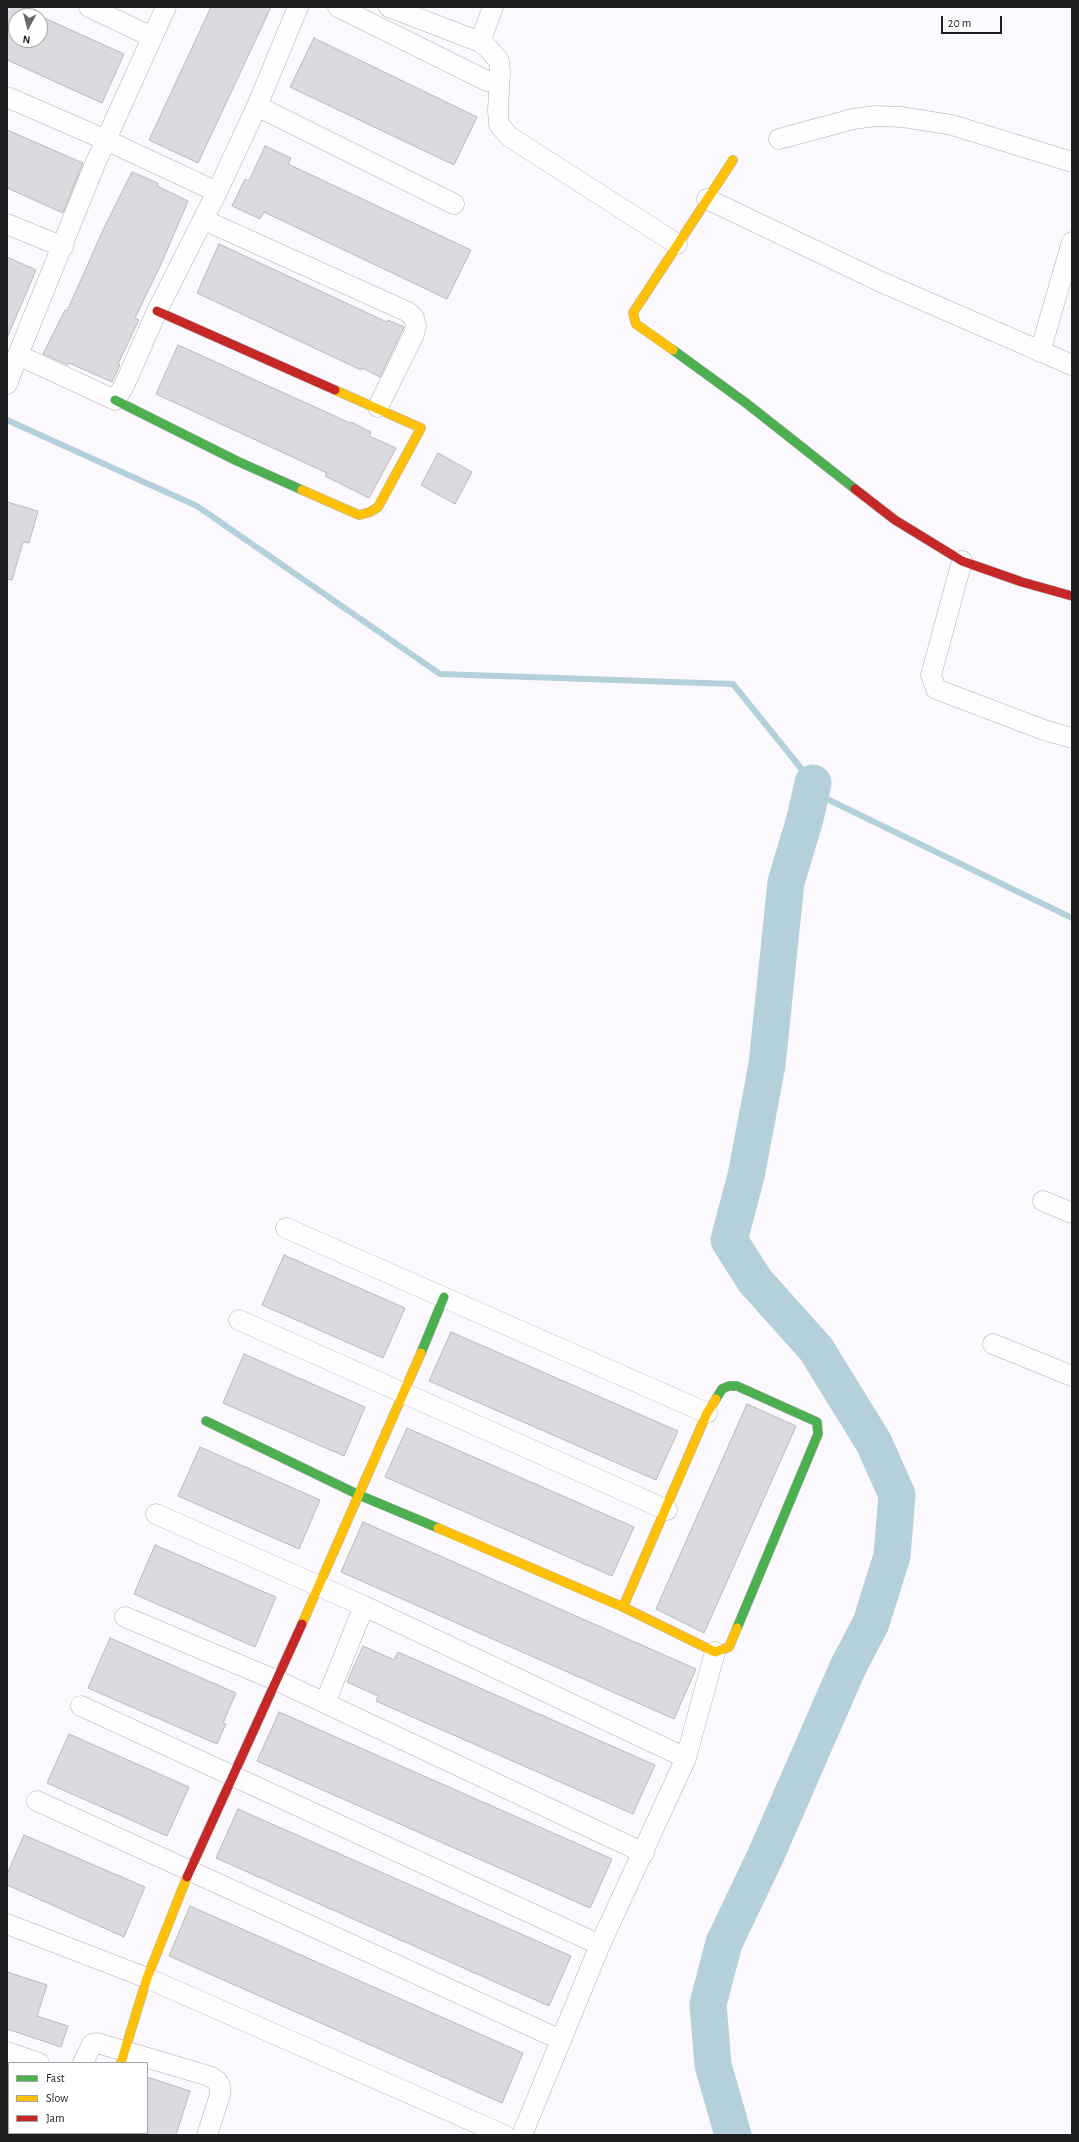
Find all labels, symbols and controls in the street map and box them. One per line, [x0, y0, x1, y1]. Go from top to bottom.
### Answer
north arrow [8, 8, 48, 48]
scale bar [943, 8, 1004, 34]
text: 20 m [948, 17, 971, 29]
text: N [22, 33, 31, 45]
legend [8, 2062, 148, 2134]
text: Fast [46, 2072, 65, 2084]
text: Slow [46, 2092, 68, 2104]
text: Jam [46, 2112, 65, 2124]

